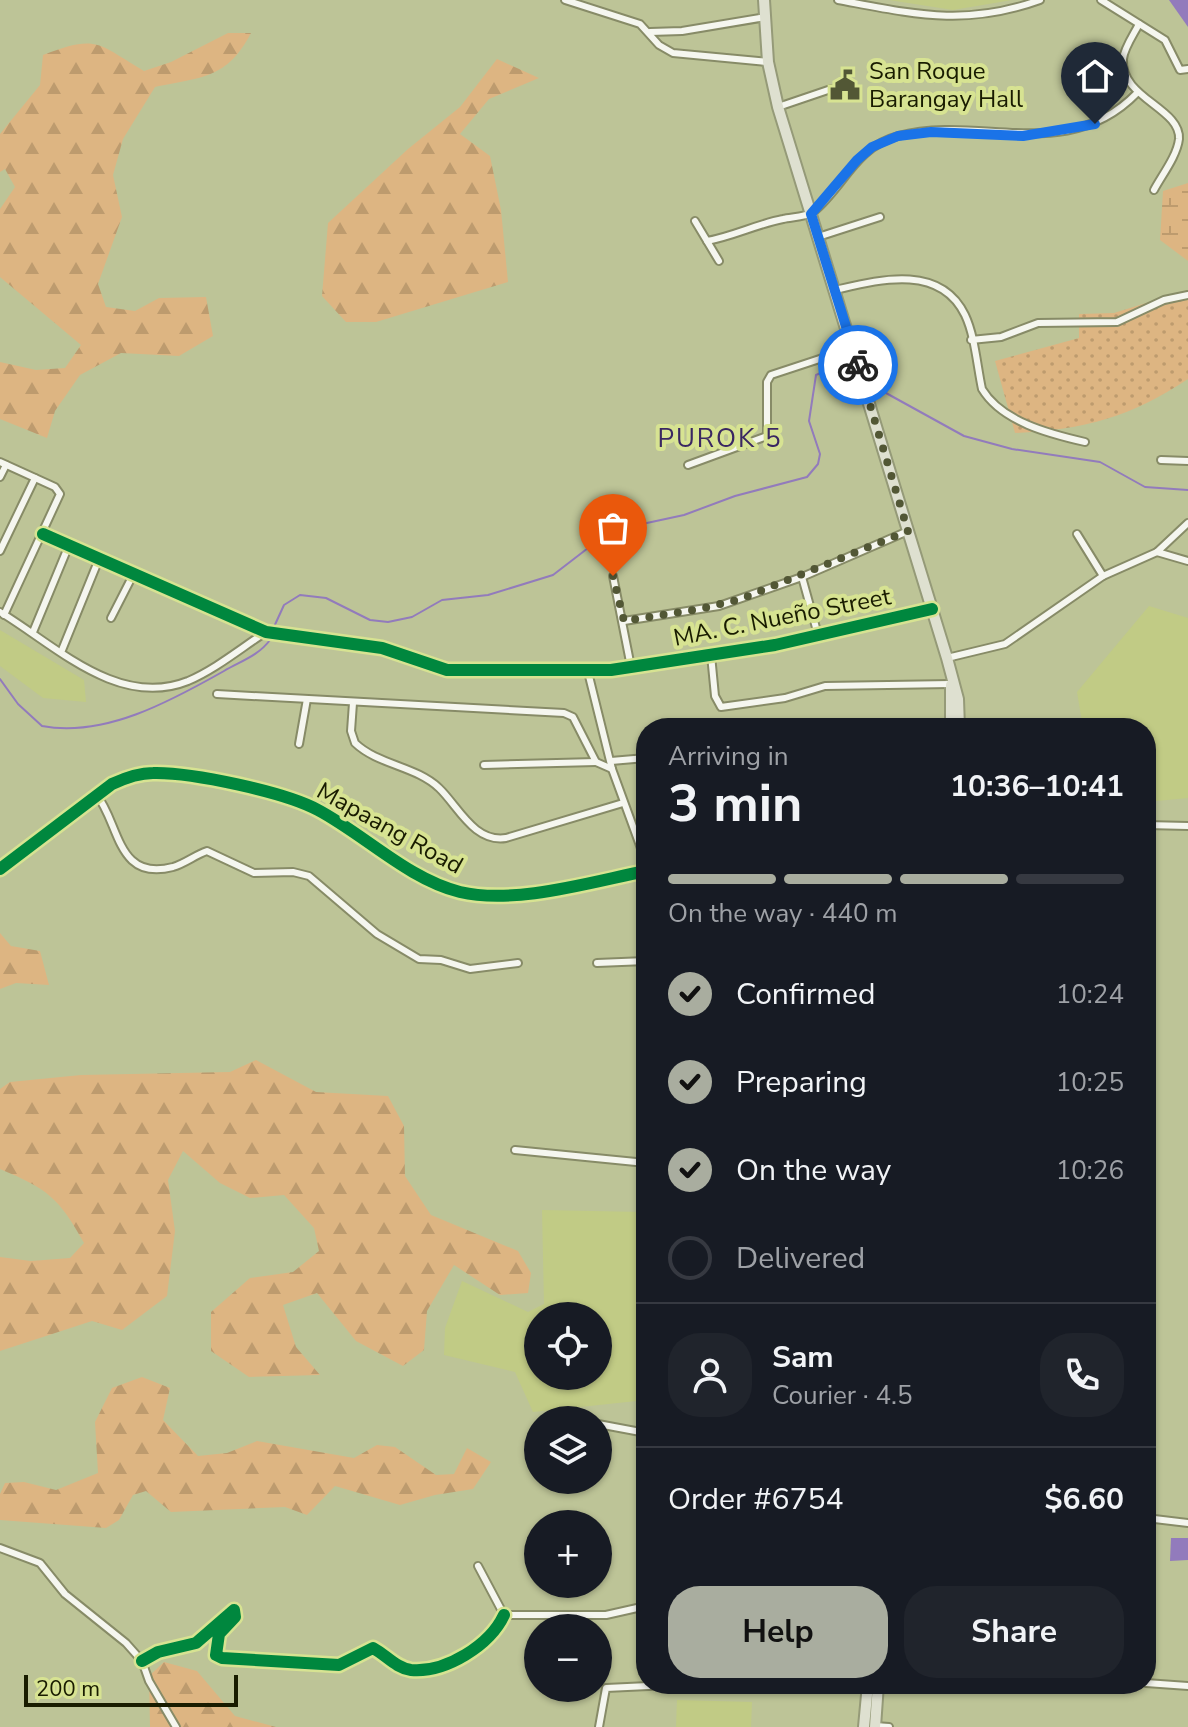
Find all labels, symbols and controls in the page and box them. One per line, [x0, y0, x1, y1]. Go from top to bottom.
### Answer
pin [1061, 42, 1129, 124]
icon: home [1073, 54, 1117, 98]
place label: San Roque Barangay Hall [869, 55, 1023, 115]
public building icon: San Roque Barangay Hall [828, 68, 862, 102]
courier [818, 325, 898, 405]
icon: bike [836, 343, 880, 387]
district label: PUROK 5 [657, 421, 783, 456]
pin [579, 494, 647, 576]
icon: bag [591, 506, 635, 550]
street label: MA. C. Nueño Street [671, 580, 894, 654]
text: Arriving in [668, 739, 789, 774]
text: 10:36–10:41 [950, 766, 1124, 807]
text: 3 min [668, 768, 803, 839]
street label: Mapaang Road [311, 775, 469, 881]
text: On the way · 440 m [668, 896, 897, 931]
icon: check [668, 972, 712, 1016]
text: Confirmed [736, 974, 876, 1015]
text: 10:24 [1056, 977, 1124, 1012]
icon: check [668, 1060, 712, 1104]
text: Preparing [736, 1062, 867, 1103]
text: 10:25 [1056, 1065, 1124, 1100]
icon: check [668, 1148, 712, 1192]
text: On the way [736, 1150, 891, 1191]
text: 10:26 [1056, 1153, 1124, 1188]
text: Delivered [736, 1238, 865, 1279]
map controls [524, 1302, 612, 1702]
button: locate [524, 1302, 612, 1390]
button: person [668, 1333, 752, 1417]
button: phone [1040, 1333, 1124, 1417]
text: Sam [772, 1337, 834, 1378]
text: Courier · 4.5 [772, 1378, 913, 1413]
button: layers [524, 1406, 612, 1494]
text: Order #6754 [668, 1479, 843, 1520]
text: $6.60 [1045, 1479, 1124, 1520]
button: + [524, 1510, 612, 1598]
button: Help [668, 1586, 888, 1678]
button: Share [904, 1586, 1124, 1678]
button: − [524, 1614, 612, 1702]
scale bar [24, 1671, 238, 1707]
text: 200 m [36, 1674, 100, 1704]

